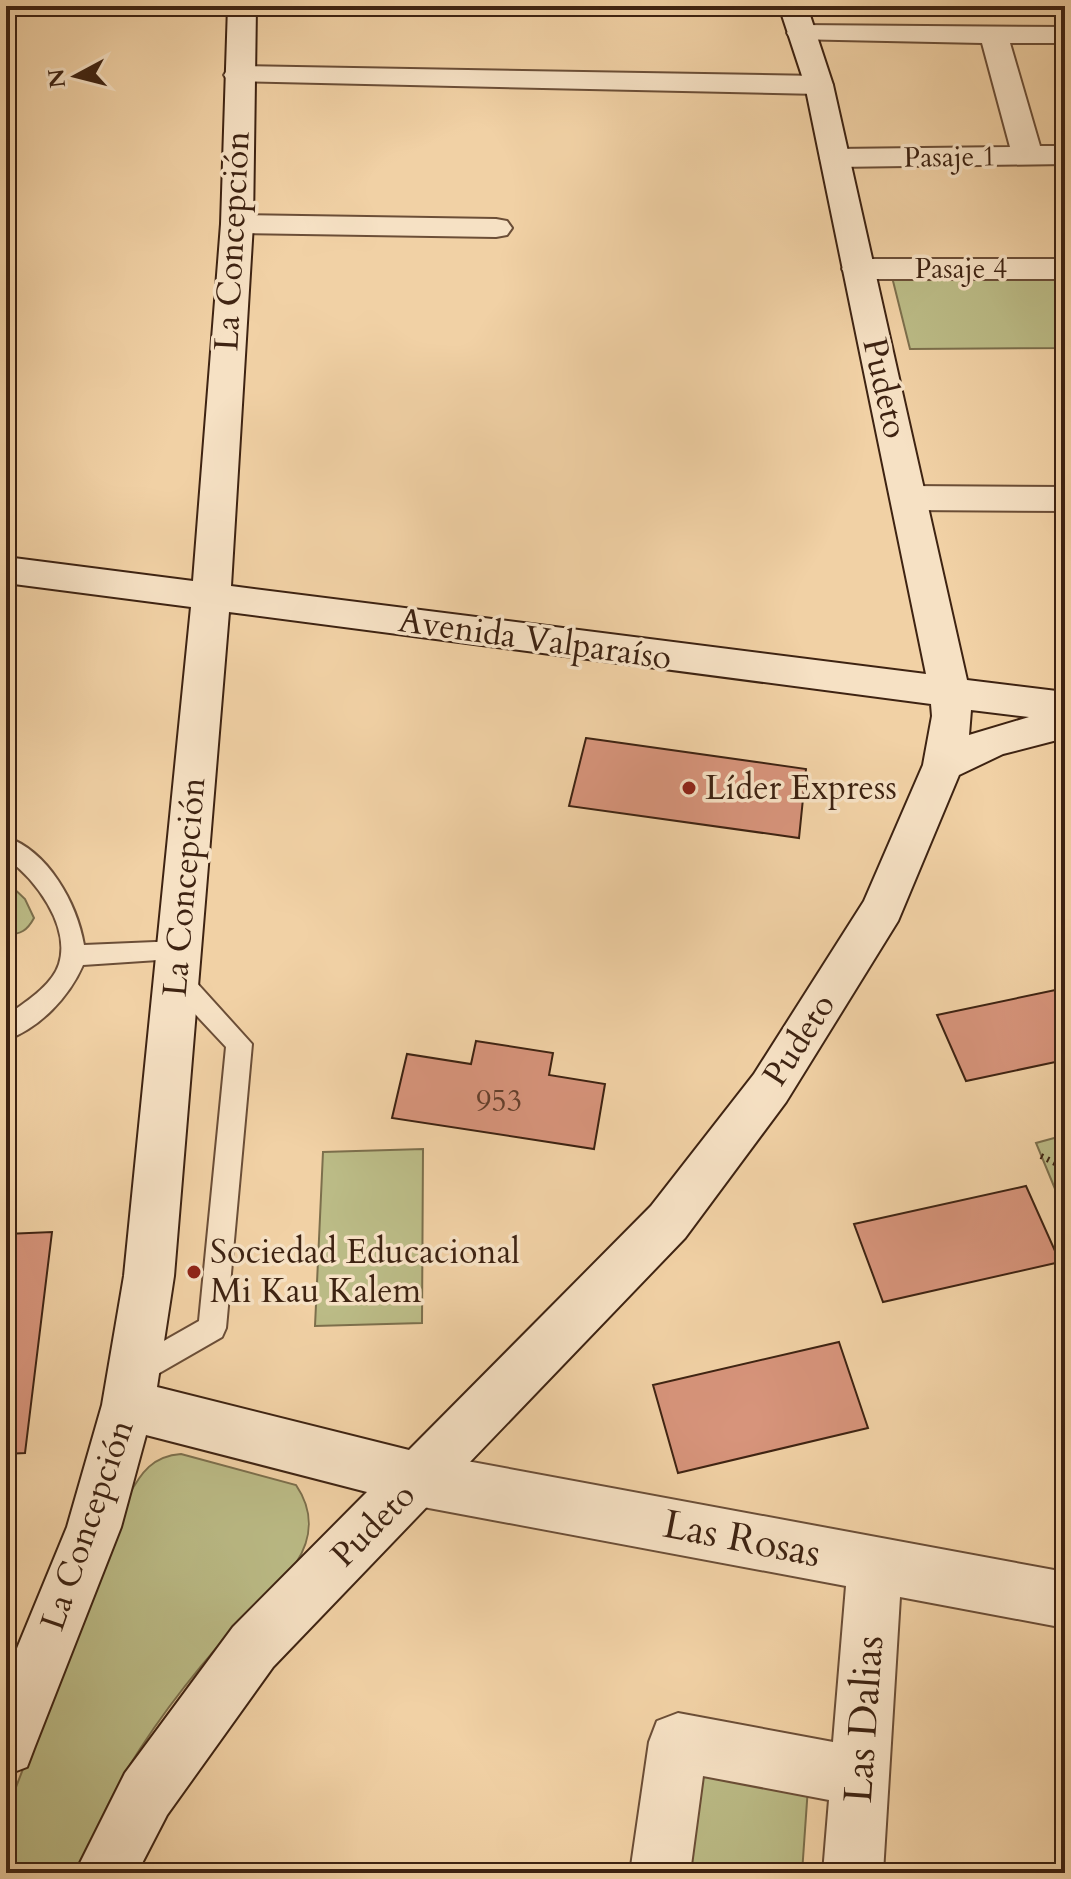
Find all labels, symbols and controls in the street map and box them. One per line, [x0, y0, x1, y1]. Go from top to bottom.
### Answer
north arrow [36, 36, 116, 116]
text: N [41, 67, 73, 90]
street label: La Concepción [203, 130, 261, 352]
street label: Pasaje 1 [903, 137, 997, 177]
street label: Pasaje 4 [915, 250, 1007, 288]
street label: Pudeto [851, 333, 919, 443]
street label: Avenida Valparaíso [396, 597, 674, 681]
place label: Líder Express [705, 765, 897, 811]
street label: La Concepción [152, 775, 216, 999]
marker: Líder Express [680, 779, 698, 797]
street label: Pudeto [752, 985, 846, 1095]
house number: 953 [476, 1081, 522, 1122]
place label: Sociedad Educacional Mi Kau Kalem [210, 1229, 520, 1314]
marker: Sociedad Educacional Mi Kau Kalem [185, 1263, 203, 1281]
street label: La Concepción [29, 1414, 145, 1636]
street label: Pudeto [321, 1473, 425, 1577]
street label: Las Rosas [659, 1497, 825, 1581]
street label: Las Dalias [831, 1634, 897, 1804]

